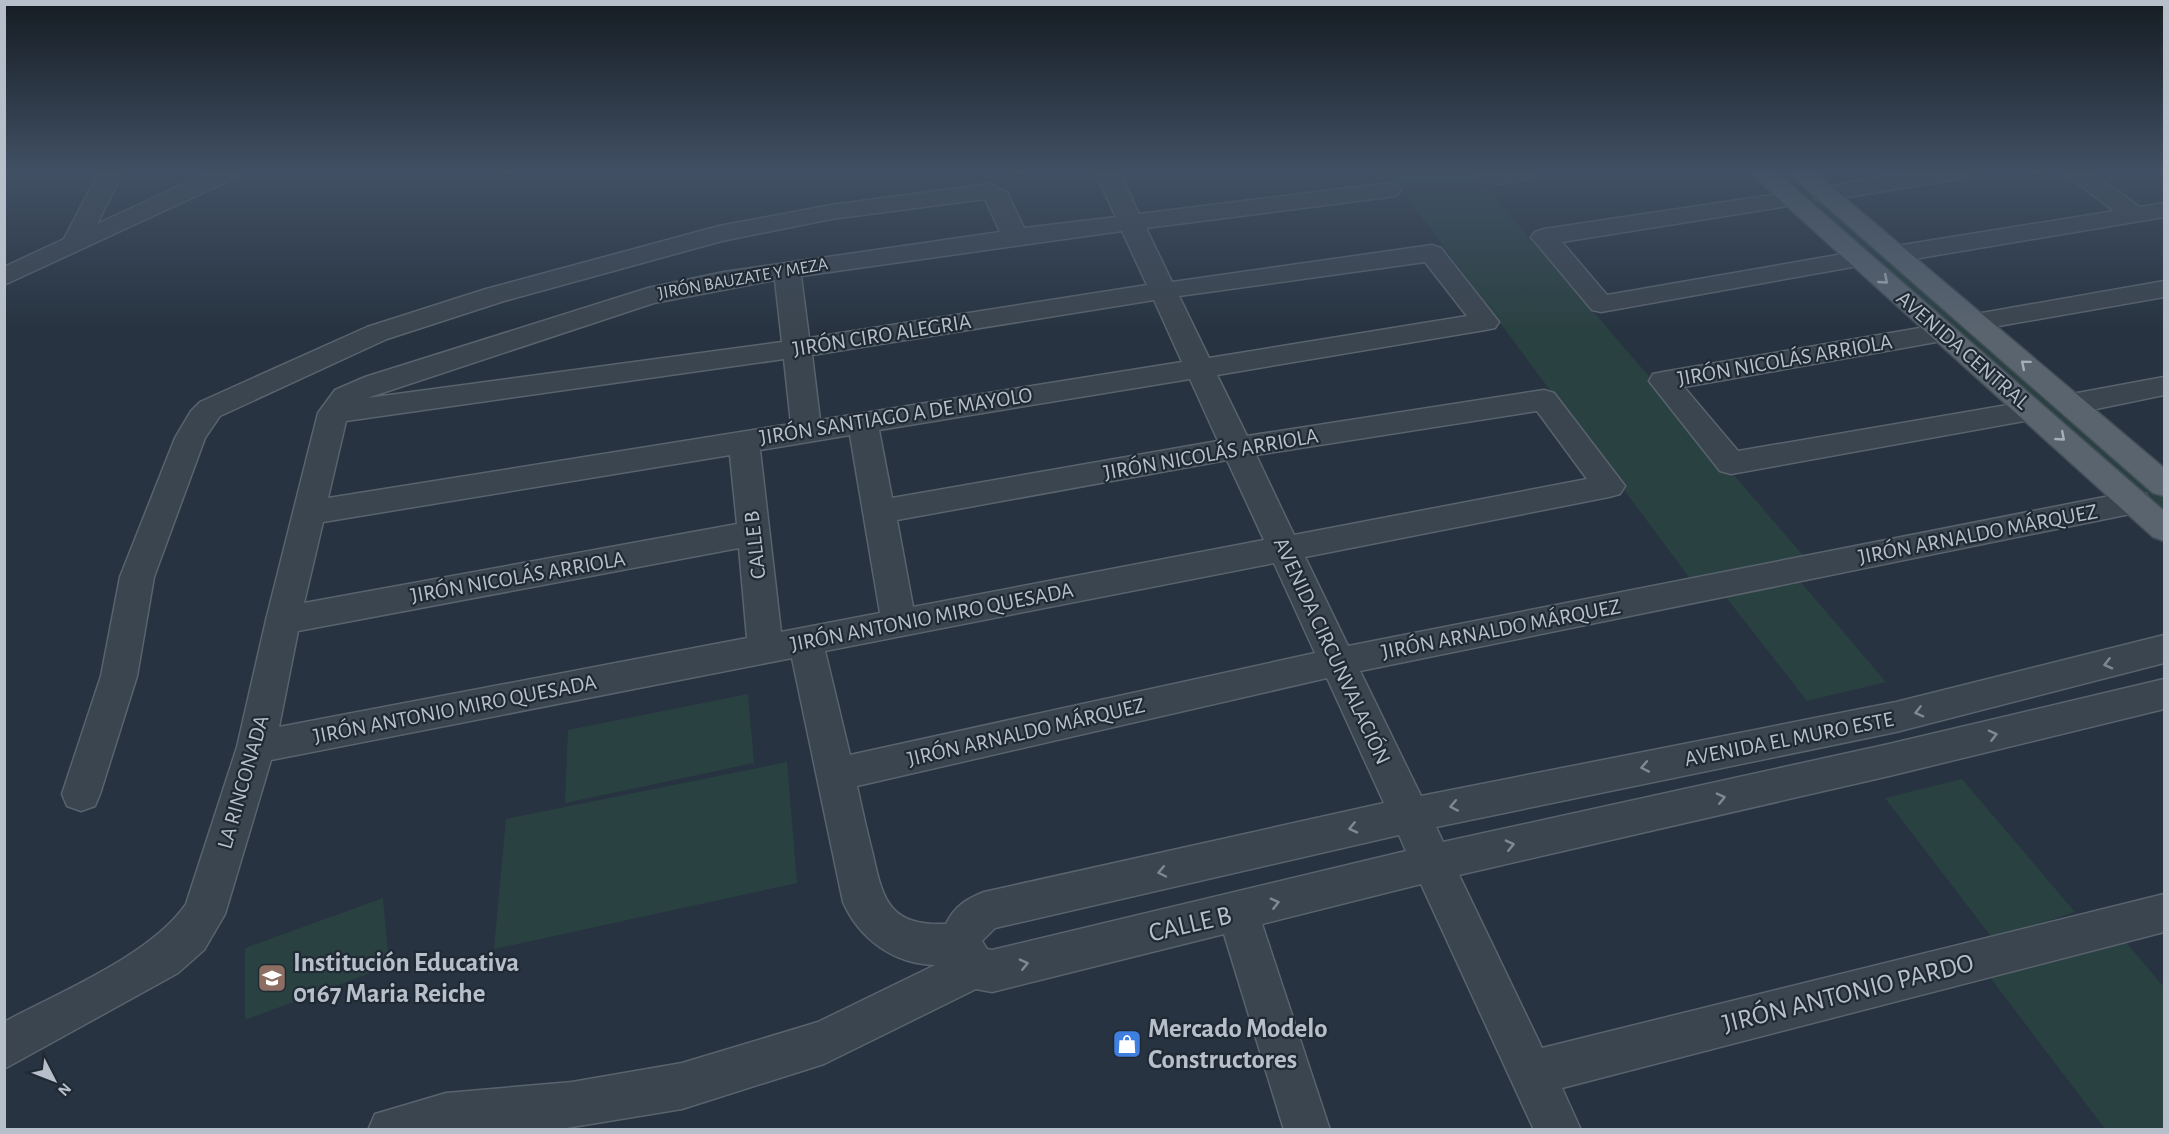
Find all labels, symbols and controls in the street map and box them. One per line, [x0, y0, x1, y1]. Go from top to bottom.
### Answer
street label: JIRÓN BAUZATE Y MEZA [656, 252, 830, 303]
one-way arrow [1877, 273, 1888, 284]
street label: AVENIDA CENTRAL [1892, 287, 2034, 414]
street label: JIRÓN CIRO ALEGRIA [791, 309, 973, 360]
street label: JIRÓN NICOLÁS ARRIOLA [1676, 329, 1894, 390]
one-way arrow [2021, 360, 2032, 371]
street label: JIRÓN SANTIAGO A DE MAYOLO [758, 383, 1034, 448]
street label: JIRÓN NICOLÁS ARRIOLA [1102, 423, 1320, 484]
one-way arrow [2054, 430, 2065, 441]
street label: JIRÓN ARNALDO MÁRQUEZ [1856, 499, 2099, 568]
street label: CALLE B [740, 510, 770, 580]
street label: AVENIDA CIRCUNVALACIÓN [1270, 534, 1395, 768]
street label: JIRÓN NICOLÁS ARRIOLA [409, 546, 627, 607]
street label: JIRÓN ANTONIO MIRO QUESADA [788, 578, 1076, 655]
street label: JIRÓN ARNALDO MÁRQUEZ [1379, 594, 1622, 663]
one-way arrow [2103, 656, 2113, 669]
street label: JIRÓN ANTONIO MIRO QUESADA [311, 670, 599, 747]
street label: JIRÓN ARNALDO MÁRQUEZ [905, 693, 1147, 770]
one-way arrow [1914, 704, 1924, 717]
street label: AVENIDA EL MURO ESTE [1683, 708, 1896, 770]
street label: LA RINCONADA [213, 712, 273, 851]
one-way arrow [1988, 730, 1998, 743]
one-way arrow [1641, 760, 1651, 773]
one-way arrow [1716, 792, 1726, 805]
one-way arrow [1450, 799, 1460, 812]
one-way arrow [1348, 821, 1358, 834]
one-way arrow [1505, 840, 1515, 853]
one-way arrow [1158, 864, 1168, 877]
one-way arrow [1270, 898, 1280, 911]
street label: CALLE B [1146, 901, 1234, 947]
street label: JIRÓN ANTONIO PARDO [1719, 946, 1976, 1037]
place label: Institución Educativa 0167 Maria Reiche [293, 949, 519, 1007]
one-way arrow [1019, 958, 1029, 971]
school or university icon: Institución Educativa 0167 Maria Reiche [256, 962, 288, 994]
place label: Mercado Modelo Constructores [1148, 1015, 1328, 1073]
shop icon: Mercado Modelo Constructores [1111, 1028, 1143, 1060]
north arrow [24, 1050, 84, 1110]
text: N [55, 1080, 74, 1099]

